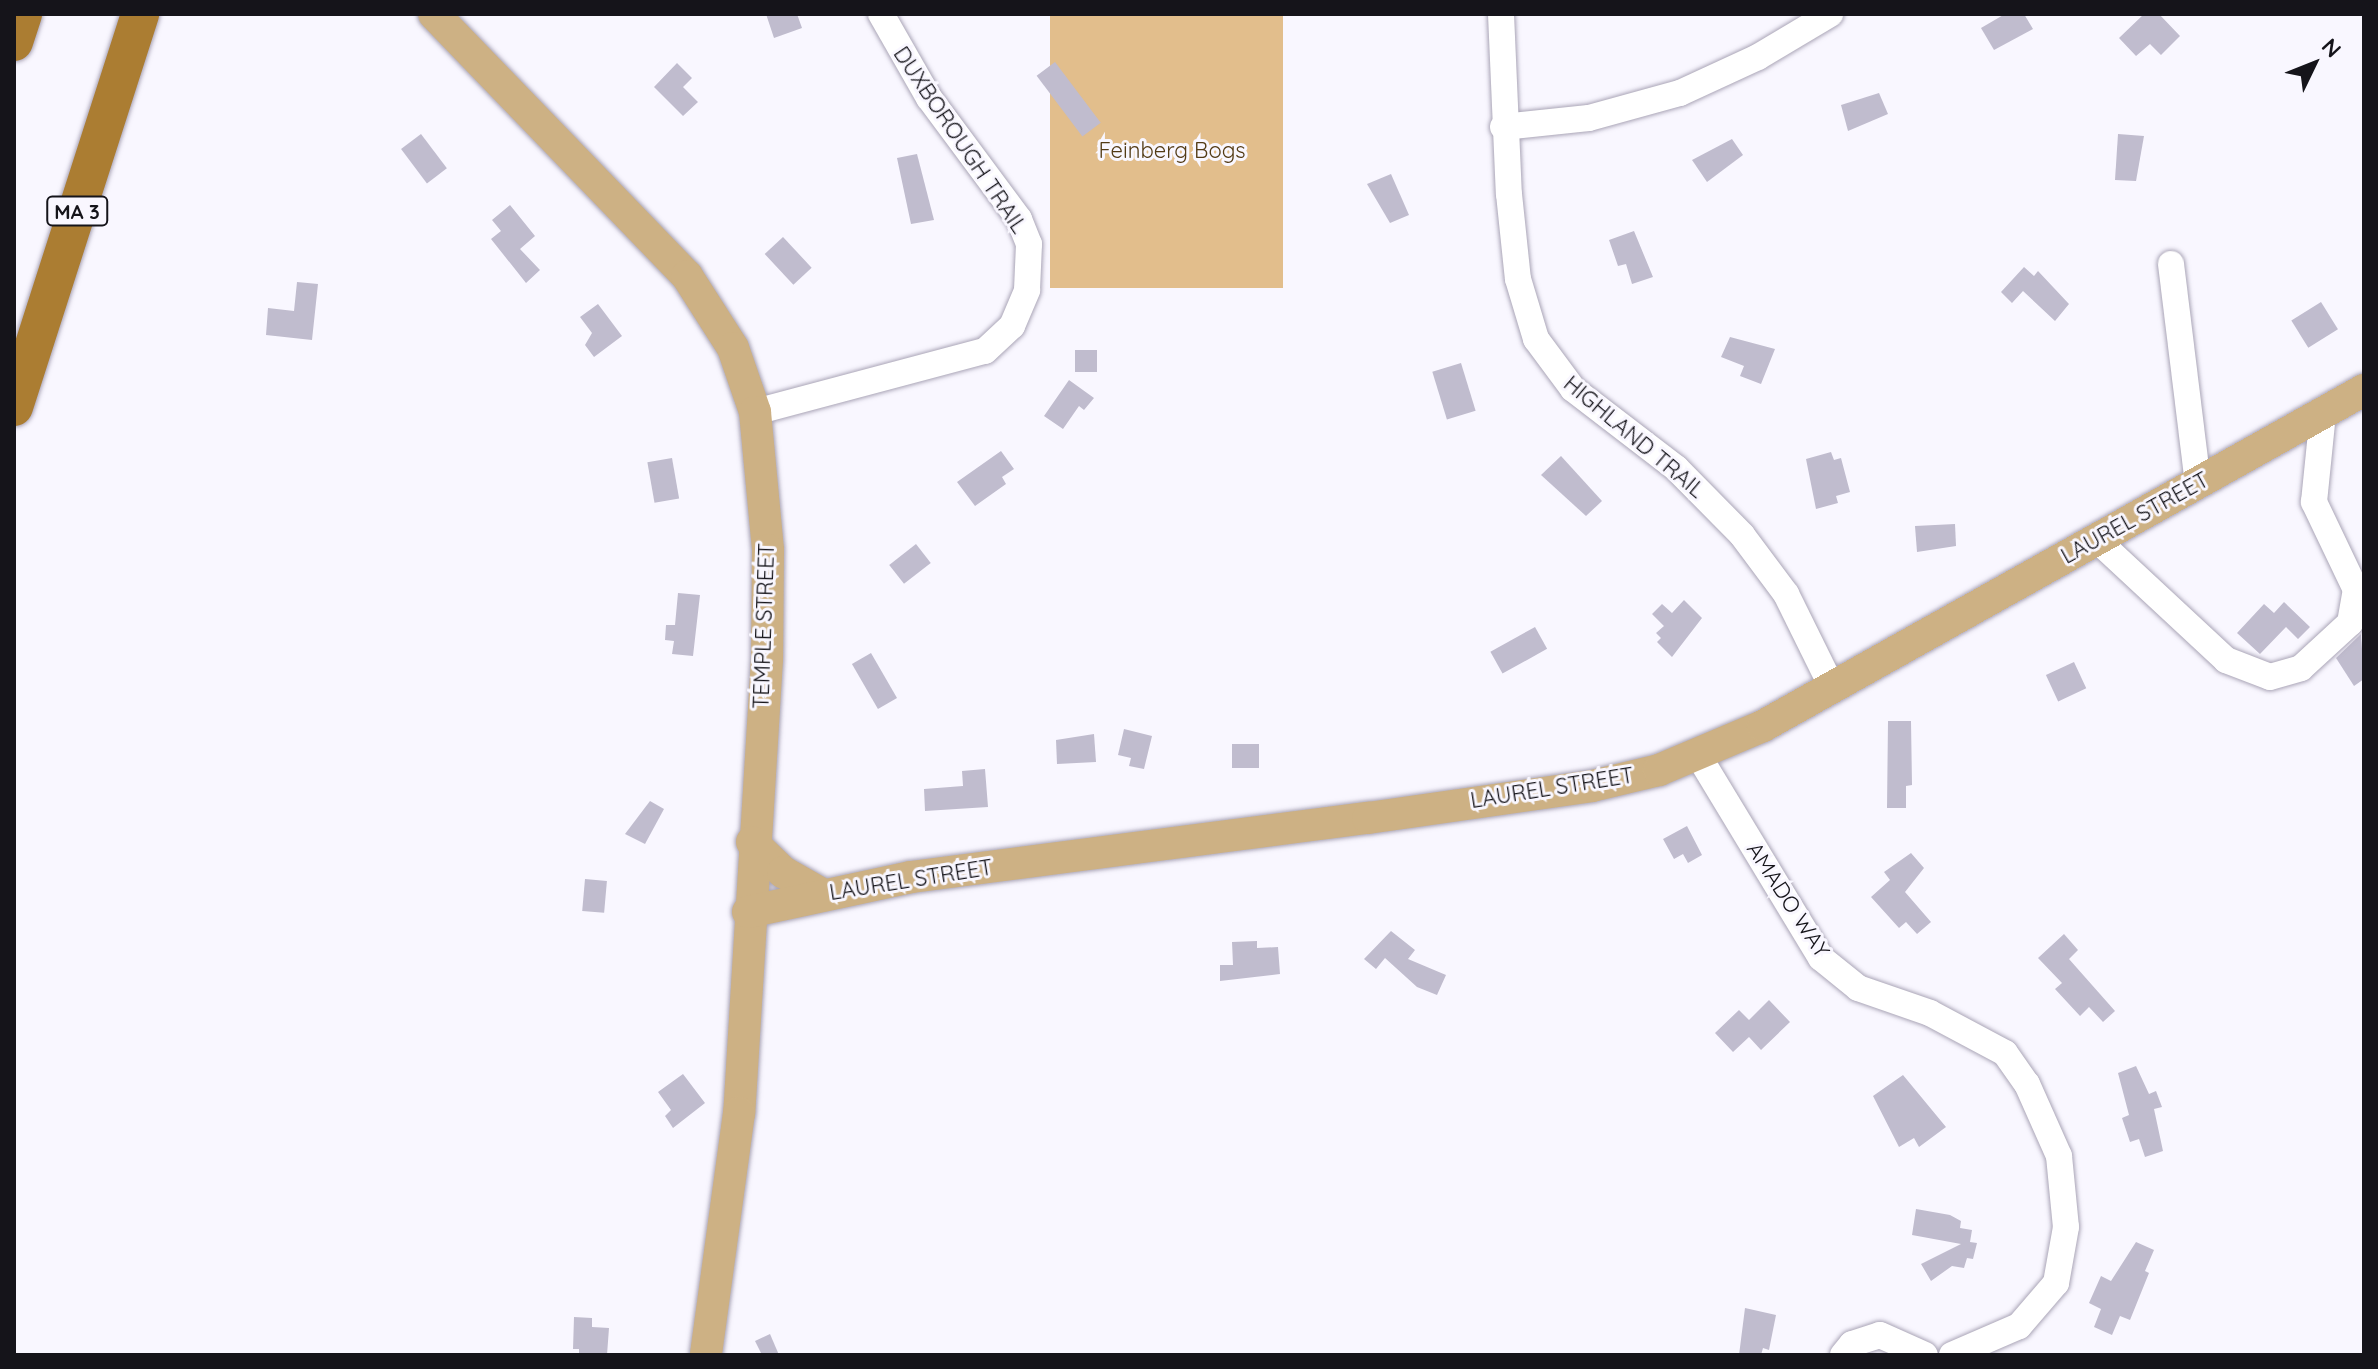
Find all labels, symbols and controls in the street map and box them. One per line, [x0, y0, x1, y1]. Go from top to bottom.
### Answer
north arrow [2274, 24, 2354, 104]
text: N [2316, 32, 2347, 63]
street label: DUXBOROUGH TRAIL [888, 42, 1032, 238]
park label: Feinberg Bogs [1098, 138, 1246, 164]
road number: MA 3 [45, 195, 109, 227]
street label: HIGHLAND TRAIL [1558, 370, 1710, 504]
street label: LAUREL STREET [2056, 466, 2214, 570]
street label: TEMPLE STREET [748, 543, 780, 709]
street label: LAUREL STREET [1468, 762, 1636, 814]
street label: AMADO WAY [1741, 838, 1835, 962]
street label: LAUREL STREET [827, 854, 995, 906]

